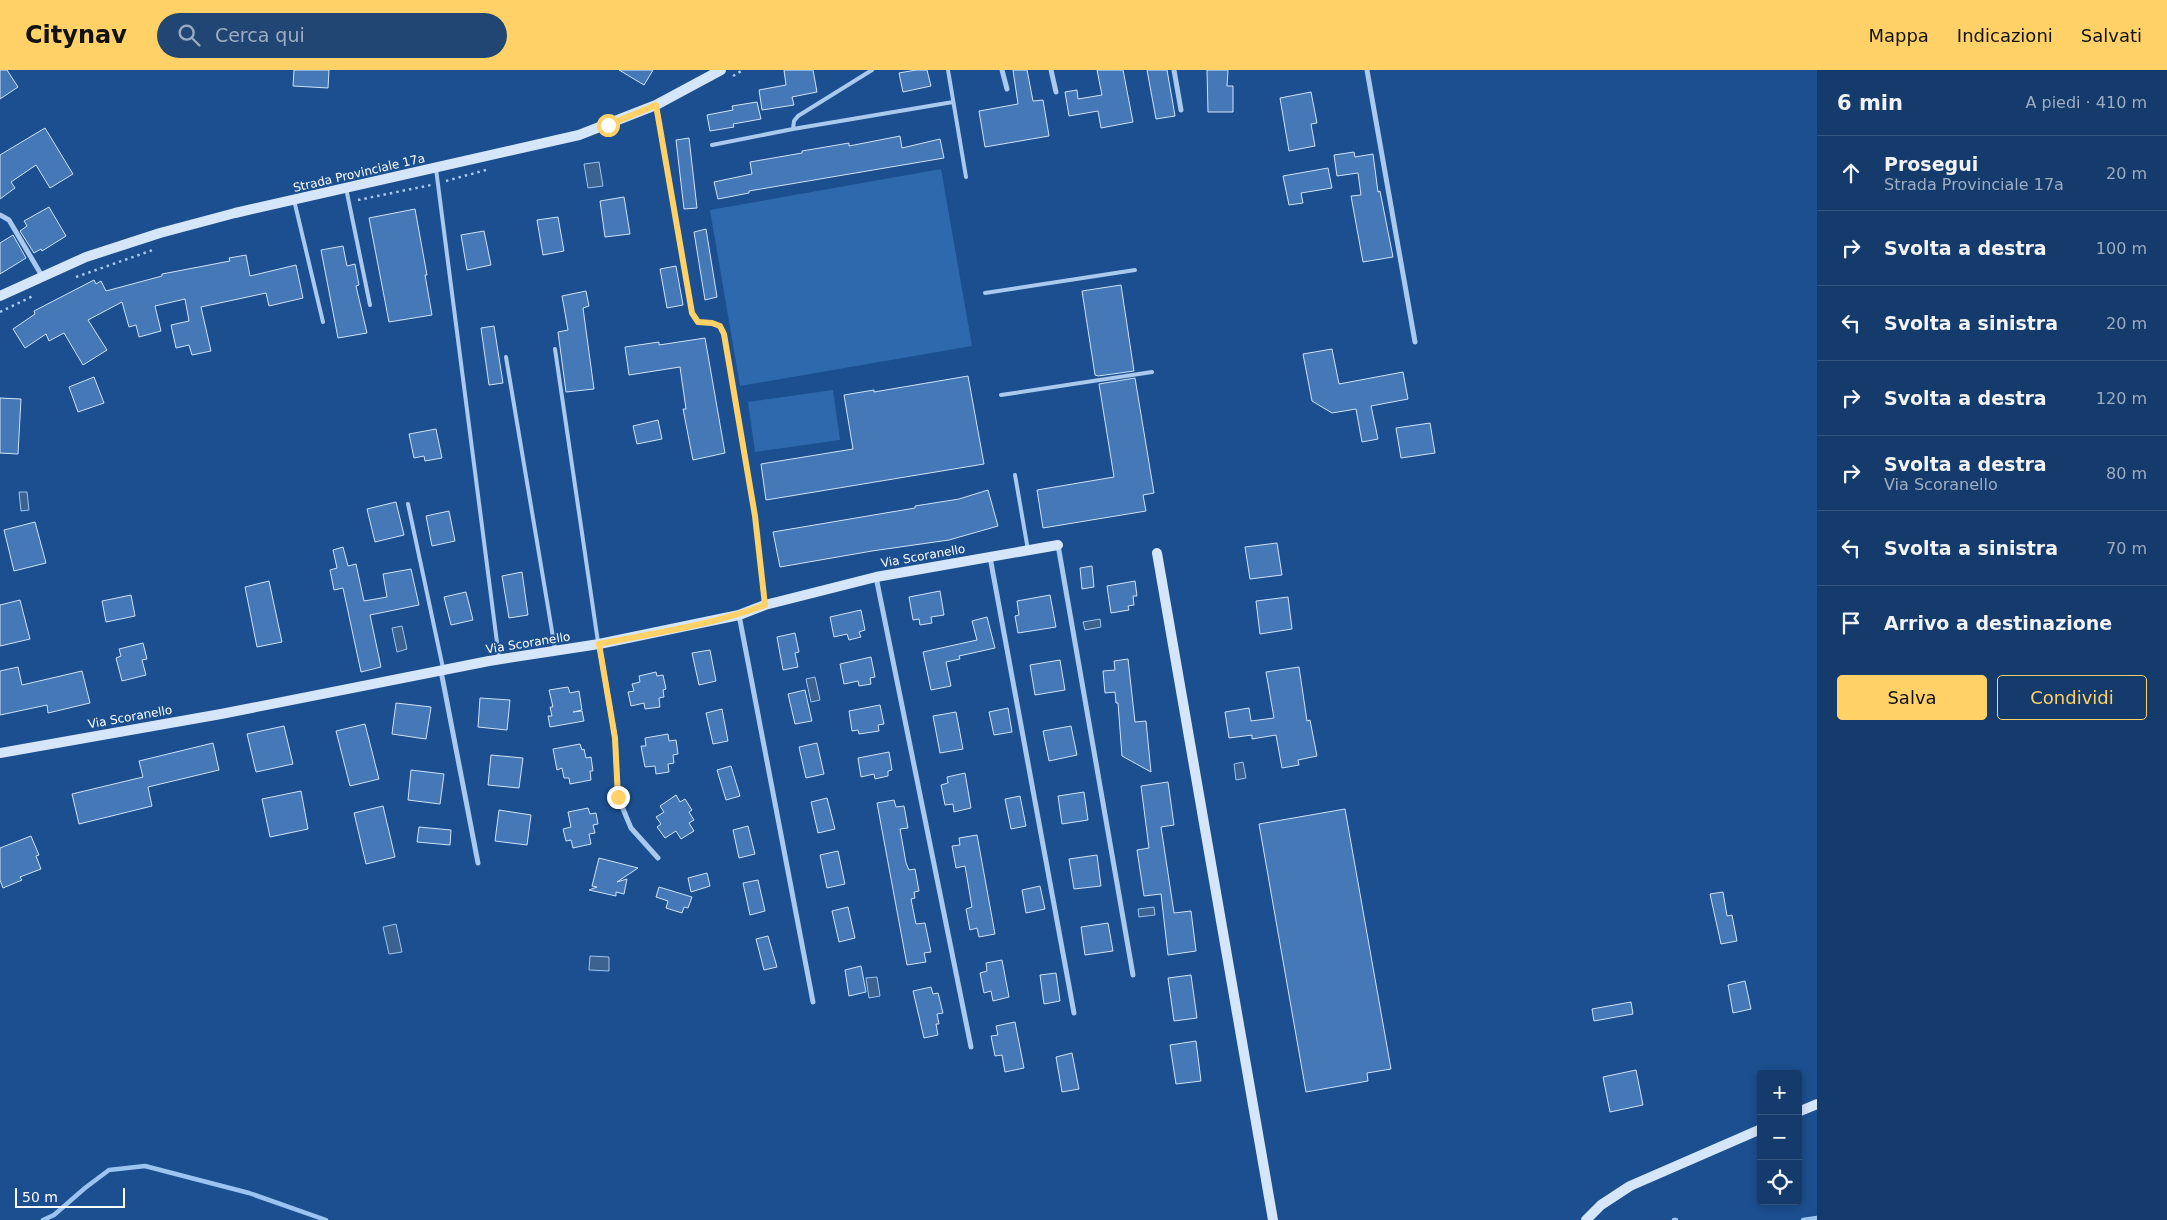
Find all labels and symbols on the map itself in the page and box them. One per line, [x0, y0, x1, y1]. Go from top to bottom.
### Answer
route start [597, 114, 620, 137]
street label: Strada Provinciale 17a [292, 151, 426, 195]
street label: Via Scoranello [880, 542, 966, 570]
street label: Via Scoranello [485, 629, 571, 657]
street label: Via Scoranello [87, 703, 173, 731]
route end [607, 786, 630, 809]
scale bar [15, 1185, 125, 1208]

